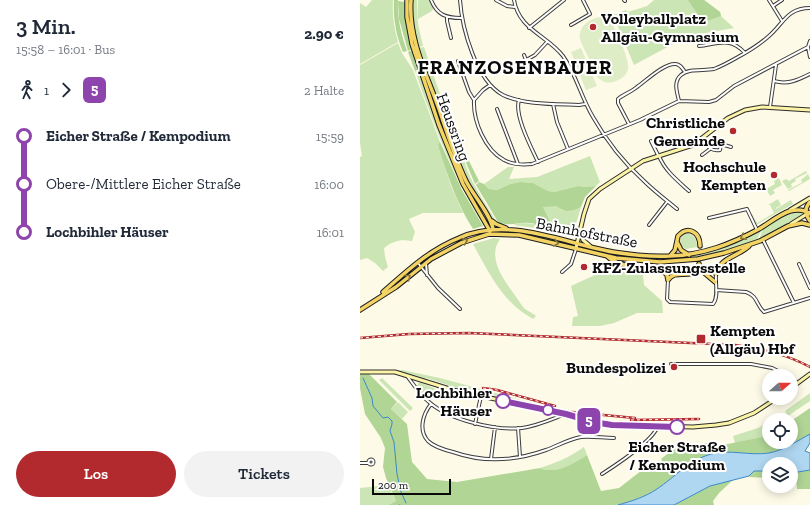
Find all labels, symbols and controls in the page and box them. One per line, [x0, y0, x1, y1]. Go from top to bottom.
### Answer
place label: Volleyballplatz Allgäu-Gymnasium [601, 9, 739, 46]
text: 3 Min. [16, 13, 76, 40]
marker: Volleyballplatz Allgäu-Gymnasium [588, 22, 598, 32]
text: 2.90 € [304, 25, 344, 43]
text: 15:58 – 16:01 · Bus [16, 42, 115, 57]
district label: FRANZOSENBAUER [418, 55, 612, 79]
icon: walk [16, 79, 38, 101]
icon: forward [55, 79, 77, 101]
text: 5 [91, 81, 98, 98]
text: 1 [44, 83, 49, 98]
text: 2 Halte [304, 83, 344, 98]
street label: Heussring [432, 90, 475, 164]
place label: Christliche Gemeinde [646, 113, 725, 150]
marker: Christliche Gemeinde [728, 126, 738, 136]
text: Eicher Straße / Kempodium [46, 127, 231, 145]
text: 15:59 [316, 129, 344, 144]
place label: Hochschule Kempten [683, 157, 767, 194]
marker: Hochschule Kempten [769, 170, 779, 180]
text: Obere-/Mittlere Eicher Straße [46, 175, 241, 193]
text: 16:00 [314, 177, 344, 192]
street label: Bahnhofstraße [534, 213, 639, 252]
text: Lochbihler Häuser [46, 223, 169, 241]
text: 16:01 [317, 225, 344, 240]
one-way arrow [740, 232, 747, 240]
one-way arrow [462, 238, 469, 246]
one-way arrow [553, 239, 560, 247]
place label: KFZ-Zulassungsstelle [592, 258, 746, 277]
marker: KFZ-Zulassungsstelle [579, 262, 589, 272]
one-way arrow [403, 274, 410, 281]
place label: Kempten (Allgäu) Hbf [710, 321, 796, 358]
marker: Kempten (Allgäu) Hbf [695, 333, 707, 345]
place label: Bundespolizei [566, 358, 666, 377]
marker: Bundespolizei [669, 362, 679, 372]
north arrow [762, 369, 798, 405]
map controls [762, 369, 798, 493]
place label: Lochbihler Häuser [416, 383, 492, 420]
marker: Lochbihler Häuser [495, 393, 511, 409]
unlabelled marker [542, 404, 554, 416]
line badge: 5 [576, 408, 602, 434]
text: 5 [585, 412, 593, 429]
button: locate [762, 413, 798, 449]
marker: Eicher Straße / Kempodium [669, 419, 685, 435]
place label: Eicher Straße / Kempodium [628, 437, 726, 474]
button: Los [16, 451, 176, 497]
button: Tickets [184, 451, 344, 497]
button: layers [762, 457, 798, 493]
scale bar [372, 477, 451, 496]
text: 200 m [378, 479, 408, 492]

